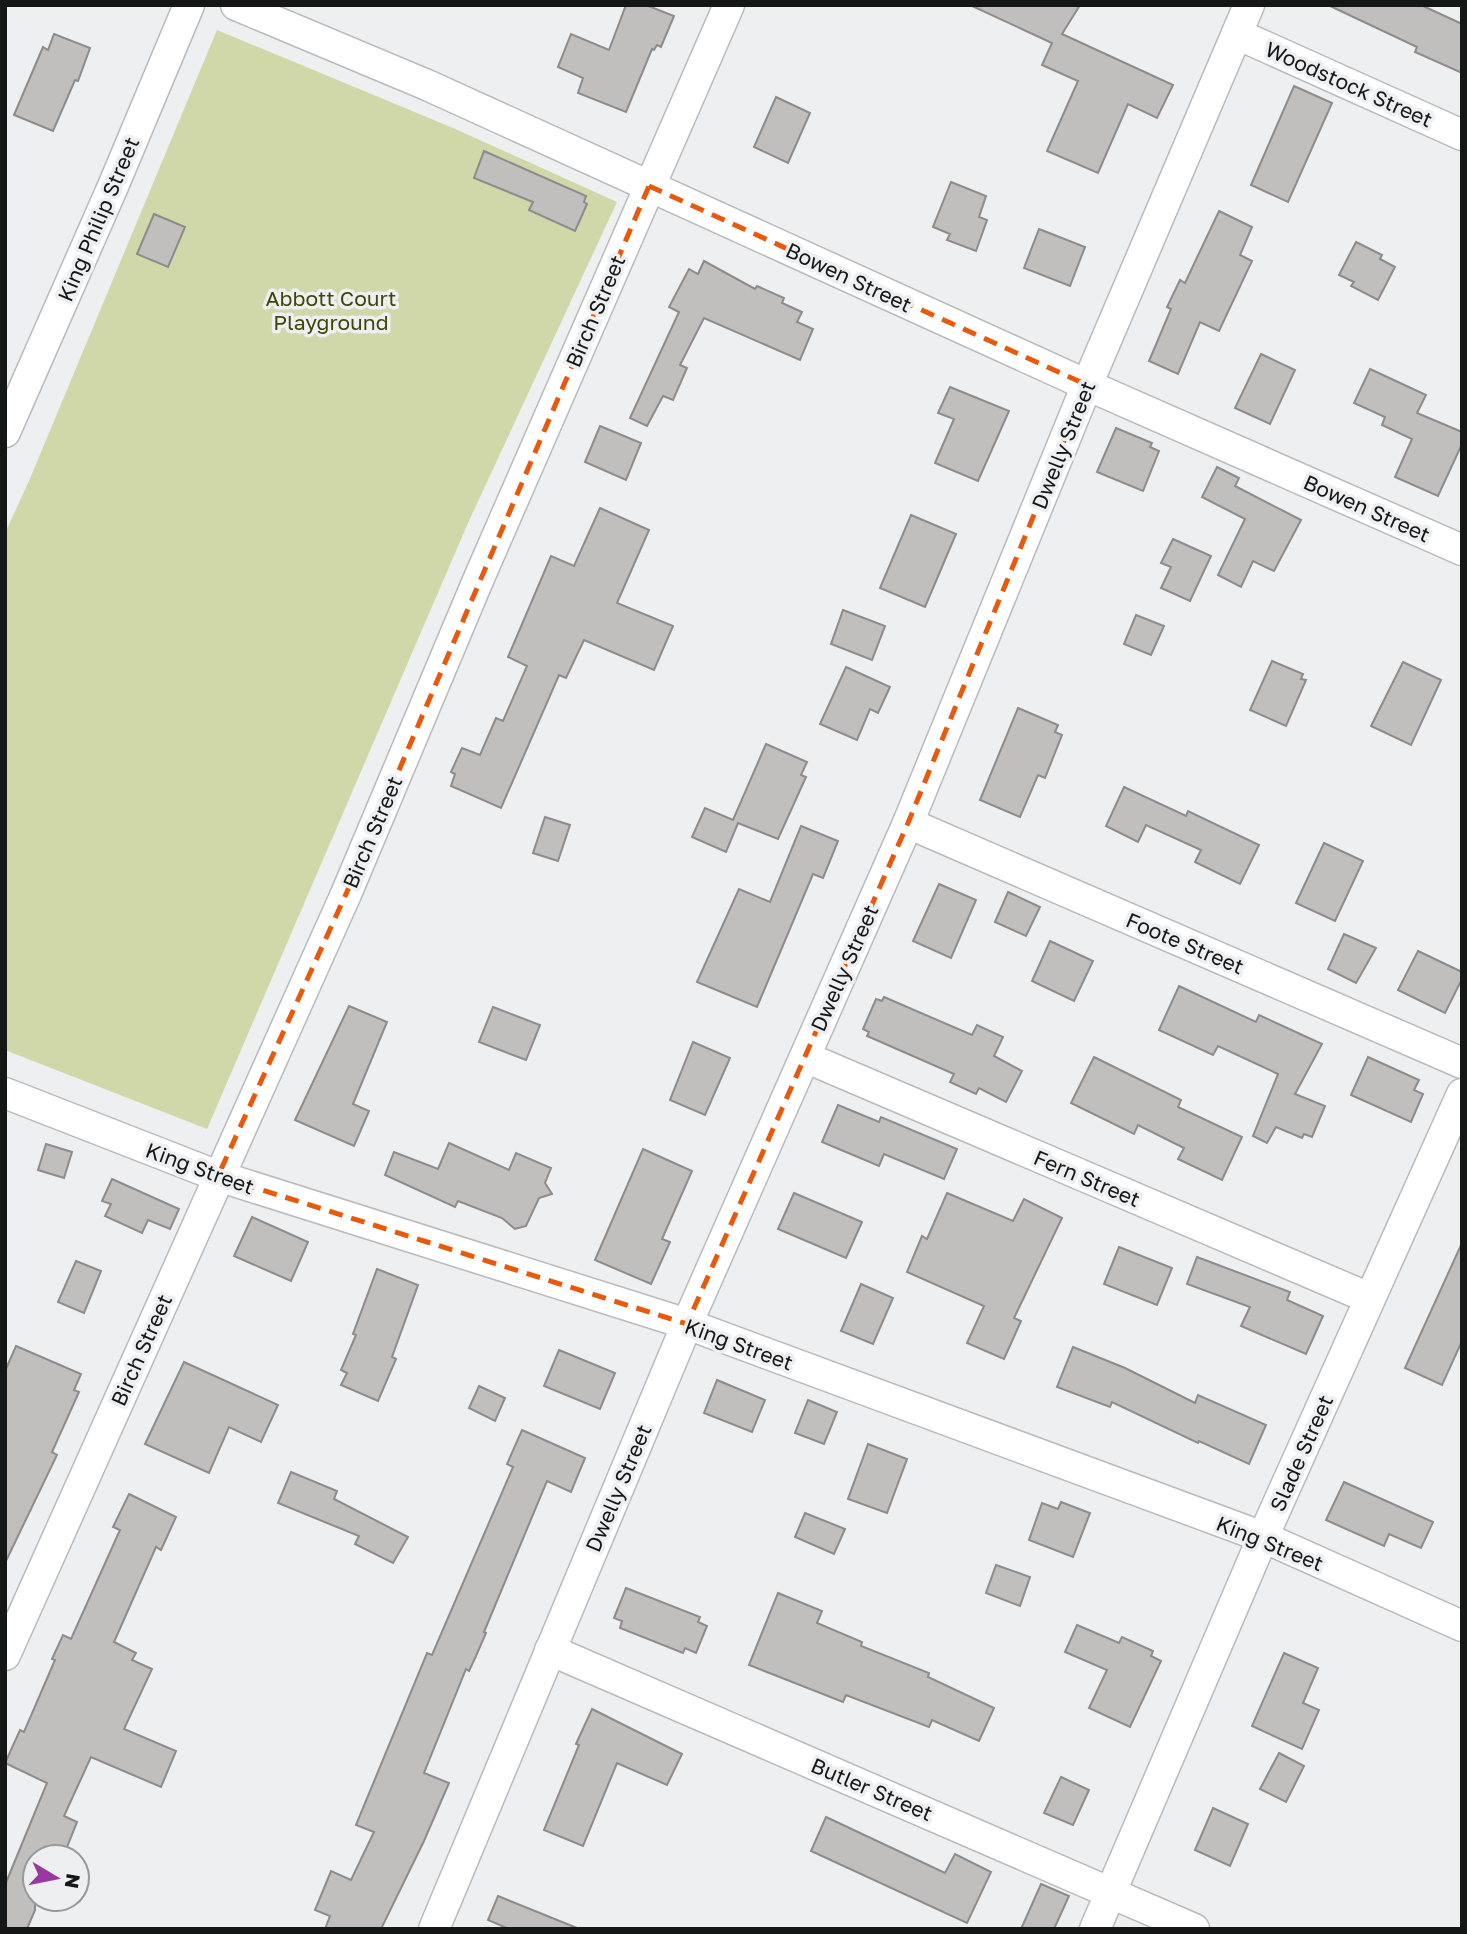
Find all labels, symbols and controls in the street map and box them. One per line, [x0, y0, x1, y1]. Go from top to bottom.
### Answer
street label: Woodstock Street [1261, 35, 1437, 133]
street label: King Philip Street [52, 133, 144, 305]
street label: Bowen Street [782, 237, 916, 317]
street label: Birch Street [560, 251, 630, 371]
park label: Abbott Court Playground [266, 285, 396, 335]
street label: Dwelly Street [1025, 377, 1101, 513]
street label: Bowen Street [1300, 469, 1434, 547]
street label: Birch Street [337, 772, 407, 892]
street label: Dwelly Street [804, 901, 884, 1035]
street label: Foote Street [1122, 907, 1248, 979]
street label: King Street [142, 1136, 258, 1200]
street label: Fern Street [1030, 1144, 1144, 1212]
street label: Birch Street [105, 1290, 177, 1410]
street label: King Street [681, 1312, 797, 1376]
street label: Slade Street [1264, 1391, 1338, 1515]
street label: Dwelly Street [579, 1420, 657, 1556]
street label: King Street [1213, 1510, 1327, 1576]
street label: Butler Street [807, 1752, 937, 1826]
north arrow [21, 1843, 91, 1913]
text: N [61, 1872, 86, 1890]

